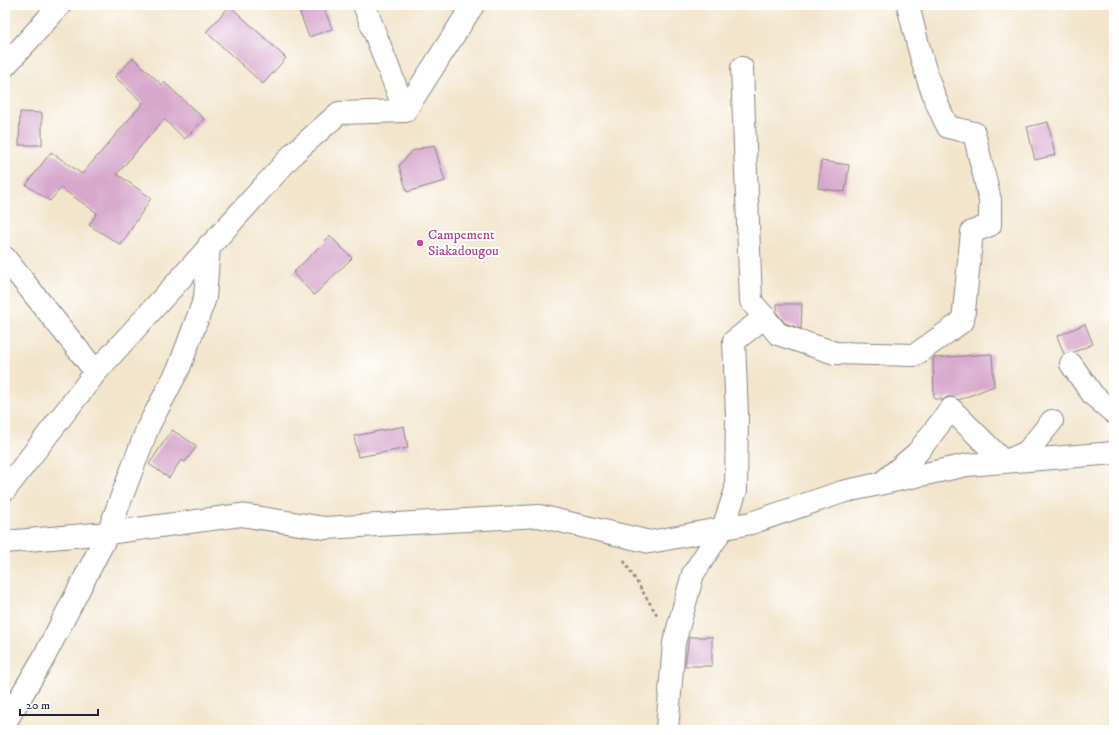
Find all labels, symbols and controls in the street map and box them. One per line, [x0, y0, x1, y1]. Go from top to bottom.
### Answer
place label: Campement Siakadougou [428, 226, 499, 260]
marker: Campement Siakadougou [415, 238, 425, 248]
scale bar [20, 691, 98, 717]
text: 20 m [26, 698, 50, 713]

